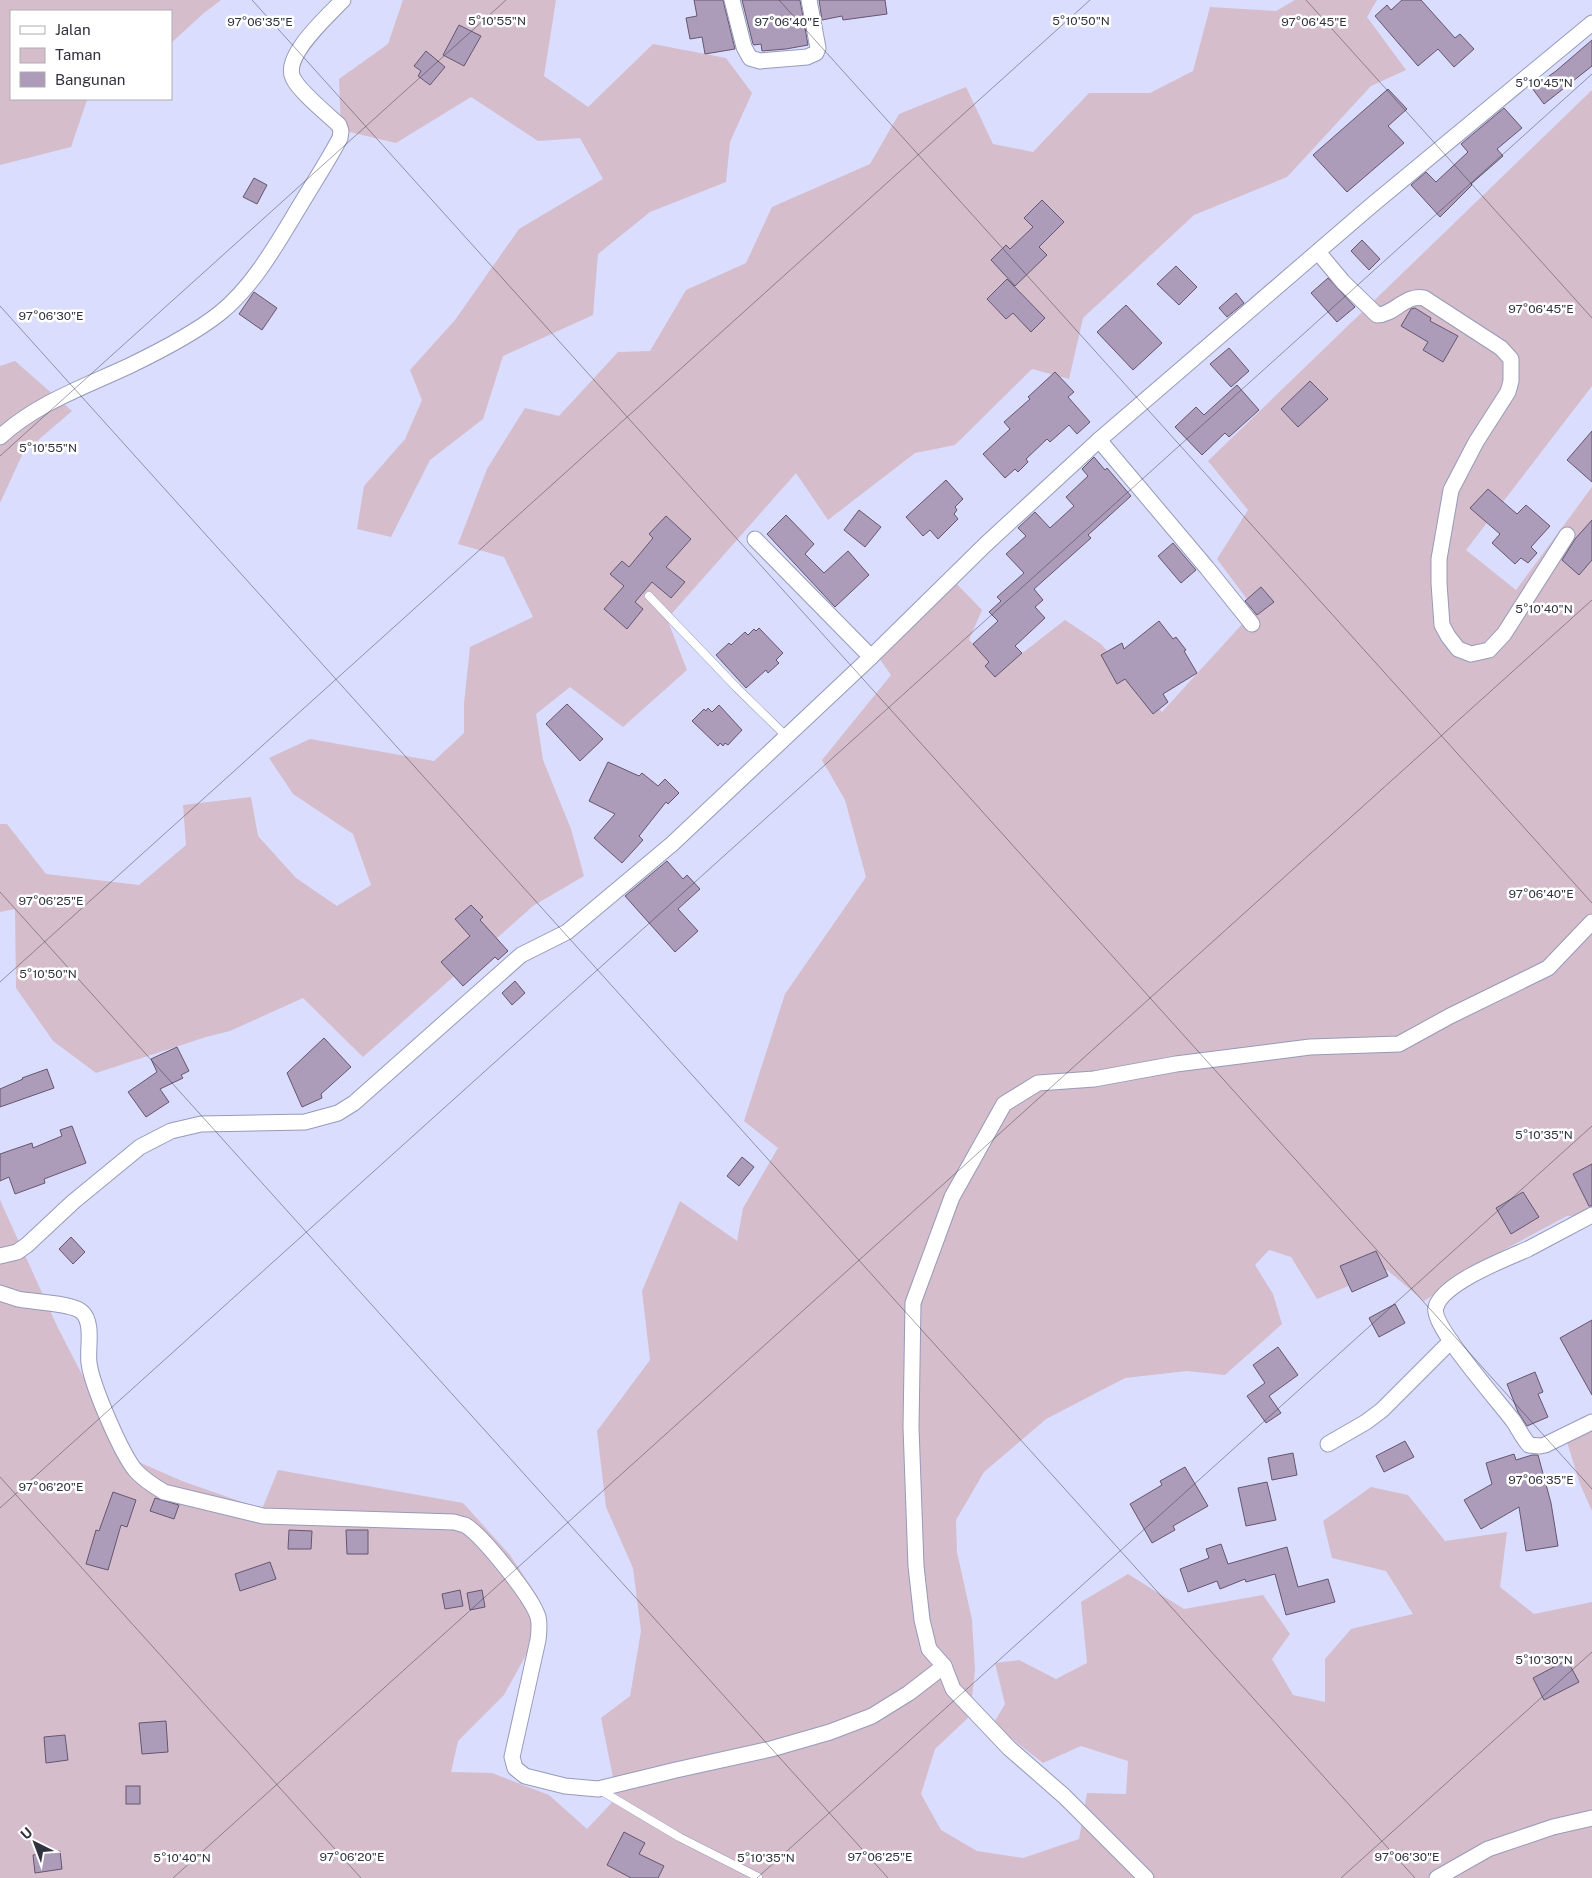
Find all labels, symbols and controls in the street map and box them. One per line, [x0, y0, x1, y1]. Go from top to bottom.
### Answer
legend [10, 10, 172, 100]
text: 5°10'55"N [468, 14, 526, 28]
text: 5°10'50"N [1052, 14, 1110, 28]
text: 97°06'35"E [227, 15, 293, 29]
text: 97°06'40"E [754, 15, 820, 29]
text: 97°06'45"E [1281, 15, 1347, 29]
text: Jalan [55, 21, 91, 38]
text: Taman [55, 46, 101, 63]
text: Bangunan [55, 71, 126, 88]
text: 5°10'45"N [1515, 76, 1573, 90]
text: 97°06'45"E [1508, 302, 1574, 316]
text: 97°06'30"E [18, 309, 84, 323]
text: 5°10'55"N [19, 441, 77, 455]
text: 5°10'40"N [1515, 602, 1573, 616]
text: 97°06'40"E [1508, 887, 1574, 901]
text: 97°06'25"E [18, 894, 84, 908]
text: 5°10'50"N [19, 967, 77, 981]
text: 5°10'35"N [1515, 1128, 1573, 1142]
text: 97°06'35"E [1508, 1473, 1574, 1487]
text: 97°06'20"E [19, 1480, 83, 1494]
text: 5°10'30"N [1515, 1653, 1573, 1667]
north arrow [10, 1818, 60, 1868]
text: U [17, 1824, 35, 1843]
text: 97°06'20"E [320, 1850, 384, 1864]
text: 97°06'25"E [847, 1850, 913, 1864]
text: 97°06'30"E [1374, 1850, 1440, 1864]
text: 5°10'40"N [153, 1851, 211, 1865]
text: 5°10'35"N [737, 1851, 795, 1865]

